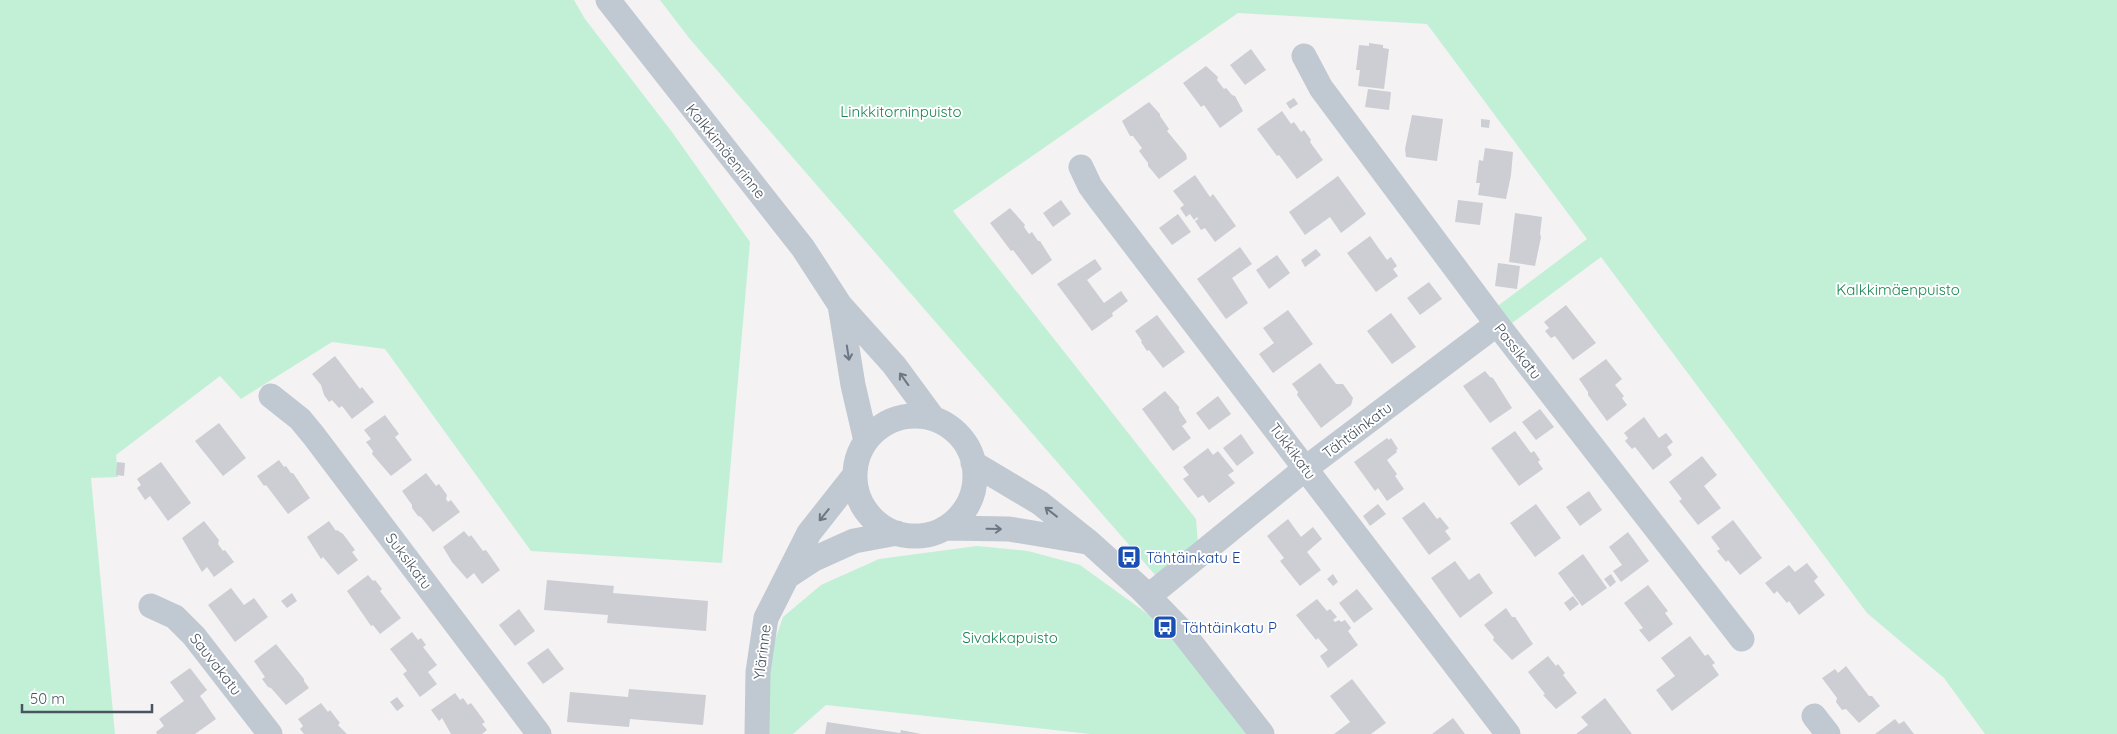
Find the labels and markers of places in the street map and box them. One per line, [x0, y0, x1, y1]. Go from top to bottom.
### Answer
bus stop icon: Tähtäinkatu E [1116, 544, 1142, 570]
place label: Tähtäinkatu E [1146, 548, 1241, 567]
bus stop icon: Tähtäinkatu P [1152, 614, 1178, 640]
place label: Tähtäinkatu P [1182, 618, 1277, 637]

